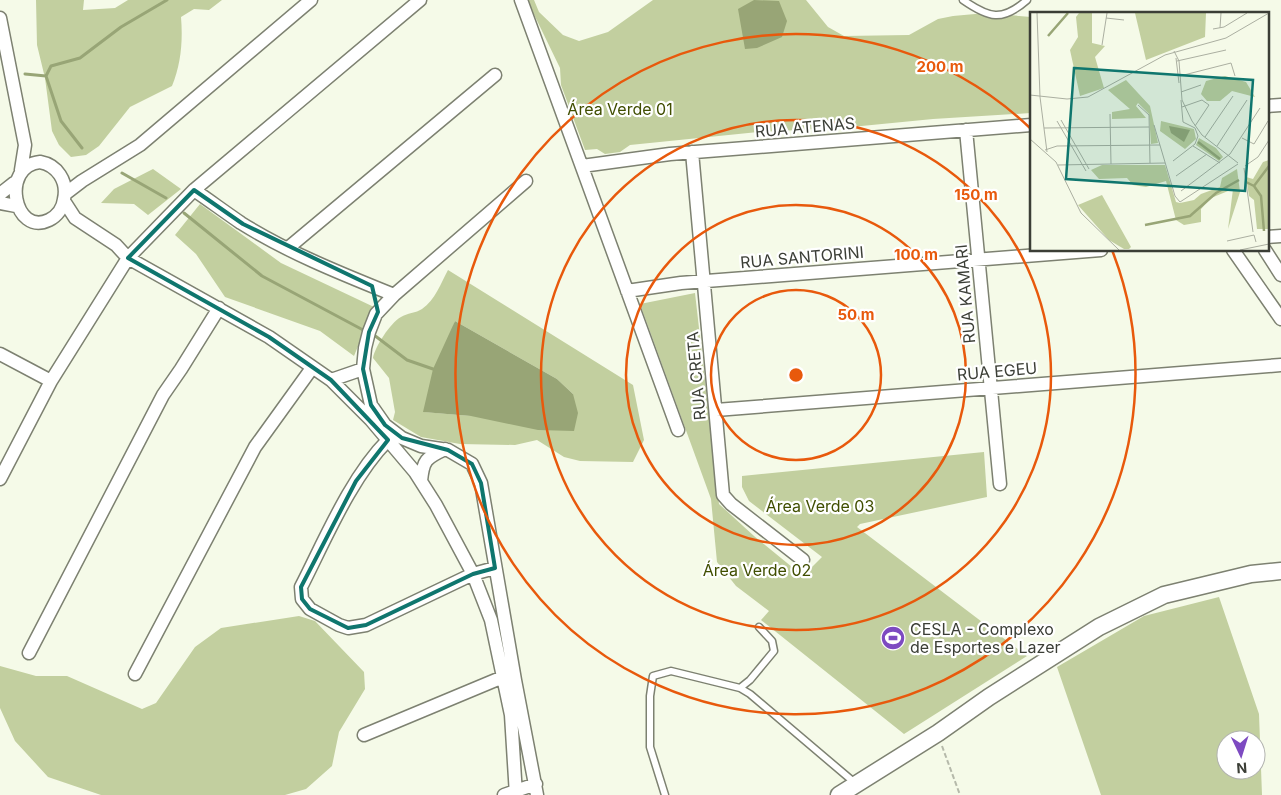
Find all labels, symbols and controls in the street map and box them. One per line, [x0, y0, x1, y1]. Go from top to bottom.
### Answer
inset map [1030, 12, 1268, 251]
text: 200 m [917, 57, 963, 76]
park label: Área Verde 01 [567, 99, 673, 119]
street label: RUA ATENAS [754, 113, 856, 141]
text: 150 m [954, 185, 998, 204]
street label: RUA SANTORINI [739, 242, 865, 272]
street label: RUA KAMARI [951, 244, 979, 344]
text: 100 m [894, 245, 938, 264]
text: 50 m [838, 305, 874, 324]
street label: RUA CRETA [682, 331, 710, 421]
street label: RUA EGEU [956, 358, 1038, 384]
centre of rings [787, 366, 805, 384]
park label: Área Verde 03 [766, 496, 874, 516]
park label: Área Verde 02 [703, 560, 811, 580]
place label: CESLA - Complexo de Esportes e Lazer [910, 619, 1061, 657]
sports icon: CESLA - Complexo de Esportes e Lazer [880, 625, 906, 651]
north arrow [1216, 730, 1266, 780]
text: N [1236, 760, 1248, 777]

